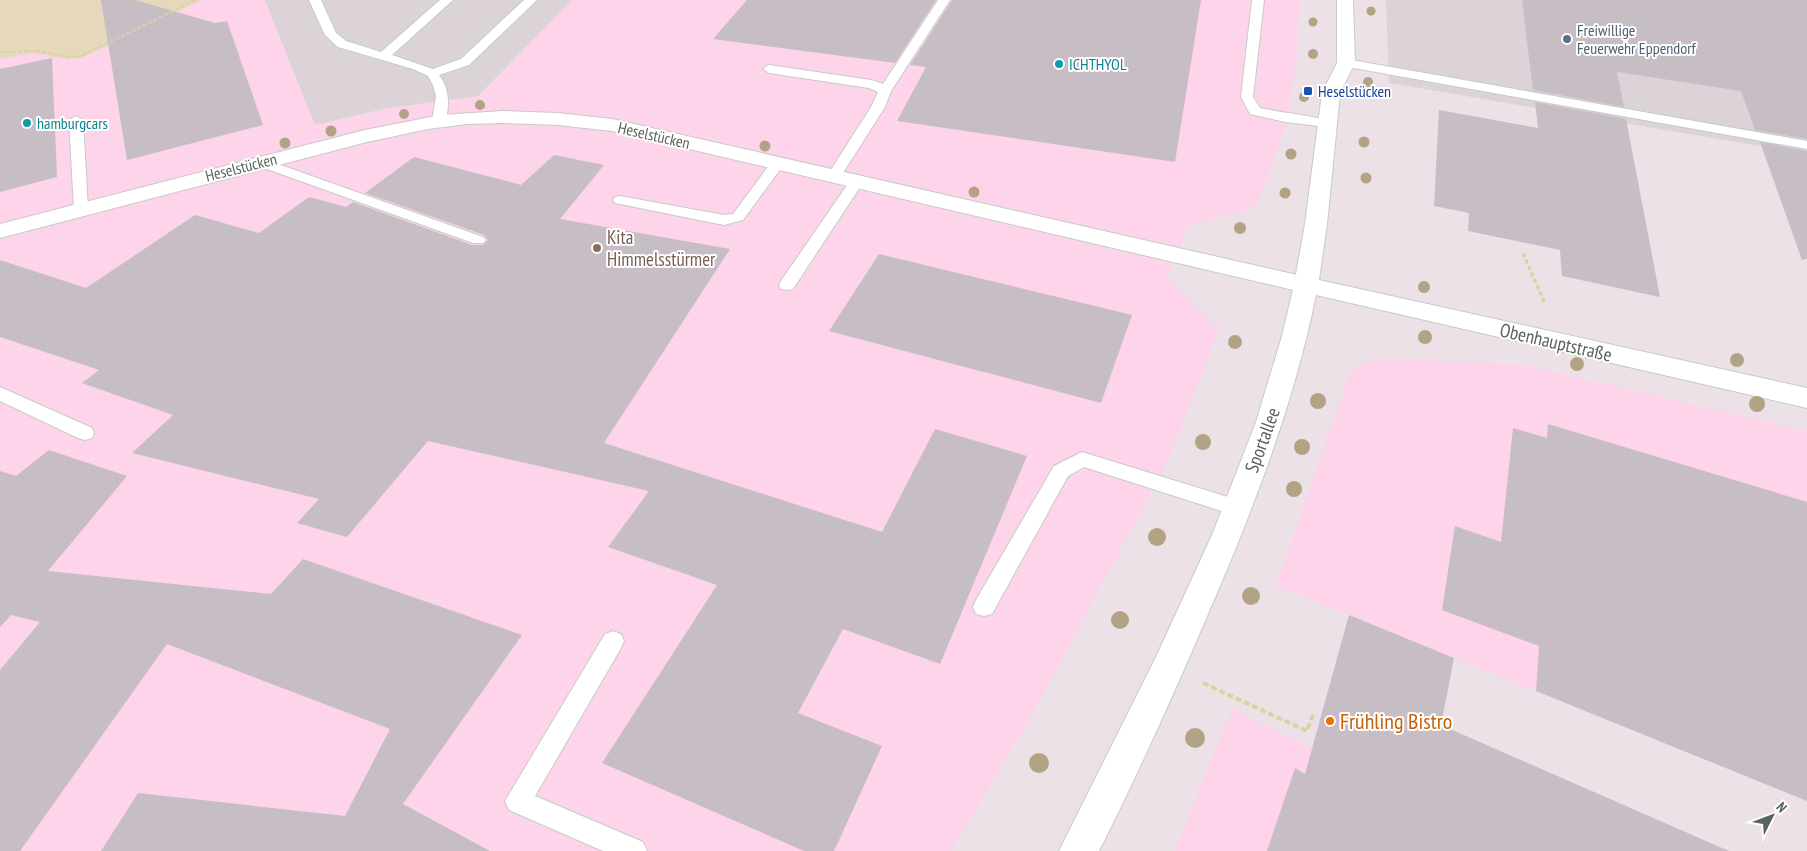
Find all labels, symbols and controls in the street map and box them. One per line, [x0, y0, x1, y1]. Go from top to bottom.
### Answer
place label: Freiwillige Feuerwehr Eppendorf [1577, 20, 1697, 58]
marker: Freiwillige Feuerwehr Eppendorf [1561, 33, 1573, 45]
place label: ICHTHYOL [1069, 54, 1127, 74]
marker: ICHTHYOL [1053, 58, 1065, 70]
place label: Heselstücken [1318, 81, 1391, 101]
marker: Heselstücken [1302, 85, 1314, 97]
place label: hamburgcars [37, 113, 108, 133]
marker: hamburgcars [21, 117, 33, 129]
street label: Heselstücken [616, 117, 692, 153]
street label: Heselstücken [203, 148, 279, 186]
place label: Kita Himmelsstürmer [607, 225, 716, 271]
marker: Kita Himmelsstürmer [591, 242, 603, 254]
street label: Obenhauptstraße [1498, 317, 1614, 367]
street label: Sportallee [1239, 404, 1285, 476]
place label: Frühling Bistro [1340, 707, 1452, 735]
marker: Frühling Bistro [1324, 715, 1336, 727]
north arrow [1747, 791, 1797, 841]
text: N [1772, 798, 1791, 816]

